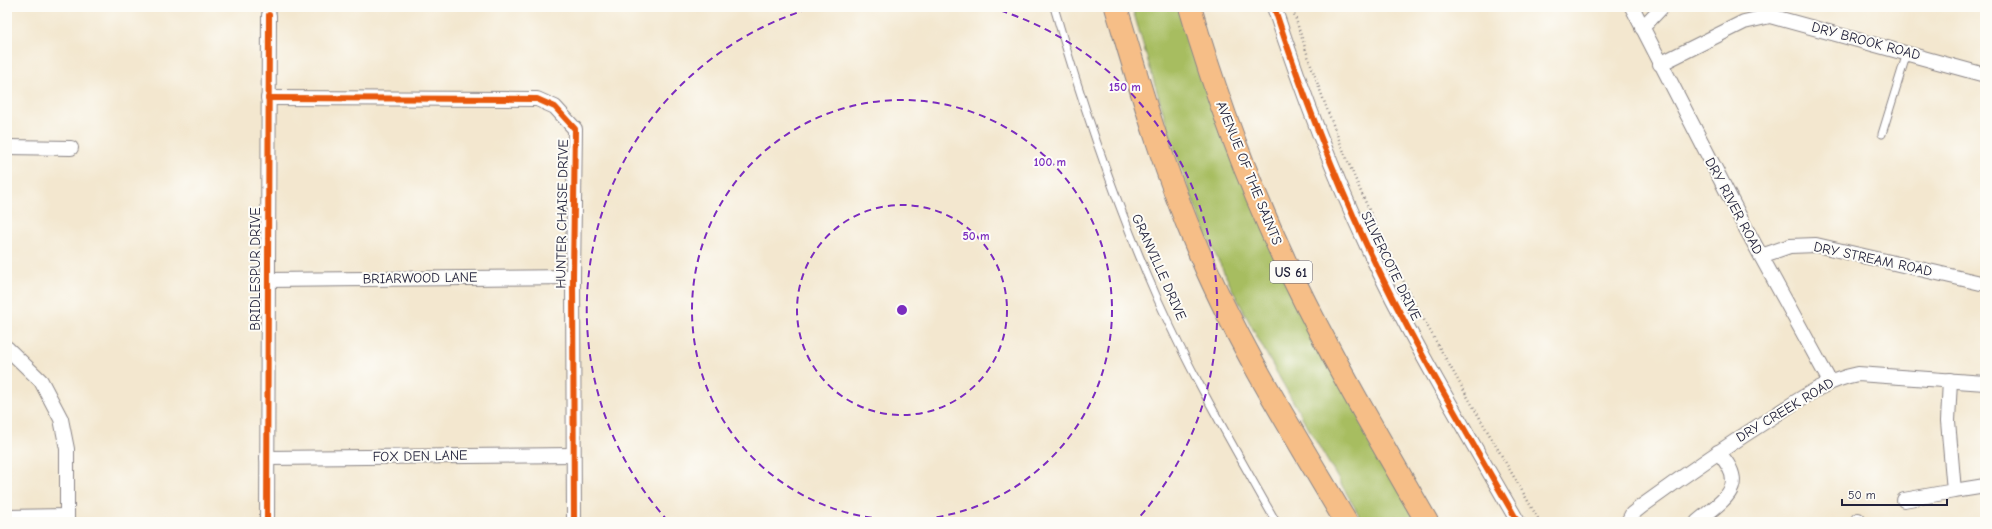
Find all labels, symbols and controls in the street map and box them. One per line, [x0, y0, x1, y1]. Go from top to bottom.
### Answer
street label: DRY BROOK ROAD [1810, 18, 1922, 64]
text: 150 m [1109, 80, 1141, 94]
street label: AVENUE OF THE SAINTS [1212, 99, 1286, 248]
street label: HUNTER CHAISE DRIVE [552, 139, 572, 289]
text: 100 m [1034, 155, 1066, 169]
street label: DRY RIVER ROAD [1701, 155, 1767, 257]
street label: BRIDLESPUR DRIVE [247, 207, 264, 331]
street label: SILVERCOTE DRIVE [1357, 209, 1425, 323]
street label: GRANVILLE DRIVE [1128, 211, 1190, 323]
text: 50 m [962, 229, 990, 243]
street label: DRY STREAM ROAD [1812, 238, 1934, 280]
road number: US 61 [1270, 261, 1312, 283]
street label: BRIARWOOD LANE [362, 268, 478, 288]
centre of rings [895, 303, 909, 317]
street label: DRY CREEK ROAD [1733, 374, 1837, 446]
street label: FOX DEN LANE [372, 447, 468, 465]
scale bar [1842, 481, 1947, 507]
text: 50 m [1848, 488, 1876, 502]

